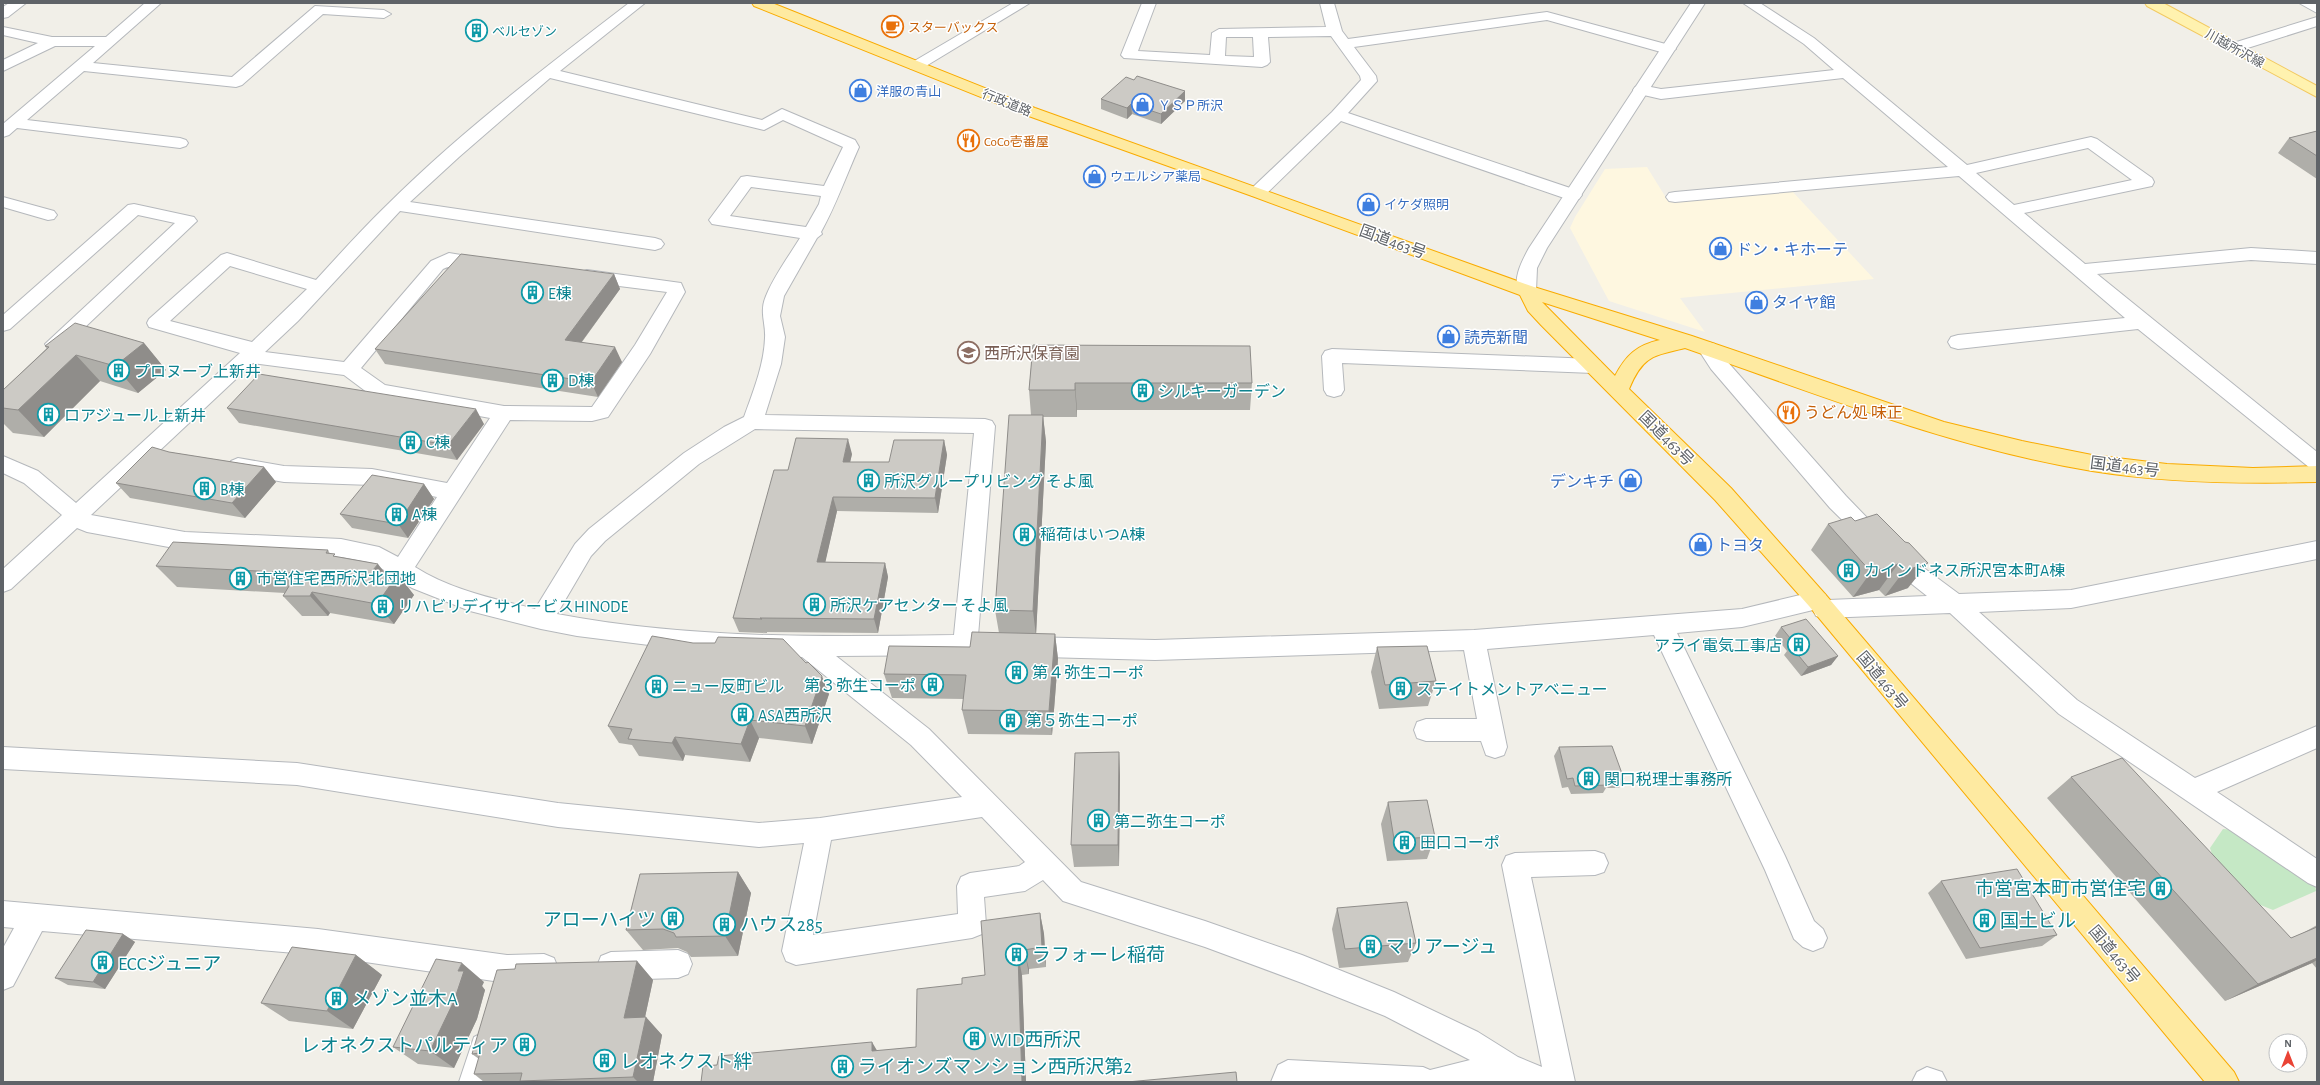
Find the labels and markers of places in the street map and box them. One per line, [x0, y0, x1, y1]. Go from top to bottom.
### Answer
cafe icon: スターバックス [879, 14, 905, 40]
building icon: ベルセゾン [463, 18, 489, 44]
place label: スターバックス [908, 21, 998, 35]
place label: ベルセゾン [492, 24, 557, 39]
shop icon: 洋服の青山 [848, 78, 874, 104]
place label: 洋服の青山 [876, 85, 941, 99]
shop icon: ＹＳＰ所沢 [1130, 92, 1156, 118]
place label: ＹＳＰ所沢 [1158, 99, 1223, 113]
restaurant icon: CoCo壱番屋 [956, 128, 982, 154]
place label: CoCo壱番屋 [984, 135, 1049, 149]
shop icon: ウエルシア薬局 [1081, 163, 1107, 189]
place label: ウエルシア薬局 [1110, 170, 1201, 184]
shop icon: イケダ照明 [1356, 191, 1382, 217]
place label: イケダ照明 [1384, 198, 1449, 212]
shop icon: ドン・キホーテ [1707, 236, 1733, 262]
place label: ドン・キホーテ [1736, 242, 1848, 258]
building icon: E棟 [520, 280, 546, 306]
place label: E棟 [548, 285, 572, 302]
shop icon: タイヤ館 [1744, 289, 1770, 315]
place label: タイヤ館 [1772, 294, 1836, 311]
shop icon: 読売新聞 [1436, 324, 1462, 350]
place label: 読売新聞 [1464, 329, 1528, 346]
school or university icon: 西所沢保育園 [955, 340, 981, 366]
place label: 西所沢保育園 [984, 345, 1080, 362]
building icon: プロヌーブ上新井 [105, 358, 131, 384]
place label: プロヌーブ上新井 [134, 363, 261, 380]
building icon: D棟 [539, 367, 565, 393]
place label: D棟 [568, 372, 594, 389]
building icon: シルキーガーデン [1129, 378, 1155, 404]
place label: シルキーガーデン [1158, 383, 1286, 400]
restaurant icon: うどん処 味正 [1776, 399, 1802, 425]
building icon: ロアジュール上新井 [36, 402, 62, 428]
place label: うどん処 味正 [1804, 404, 1903, 421]
place label: ロアジュール上新井 [64, 407, 206, 424]
building icon: C棟 [397, 429, 423, 455]
place label: C棟 [426, 434, 450, 451]
building icon: 所沢グループリビング そよ風 [855, 468, 881, 494]
shop icon: デンキチ [1617, 468, 1643, 494]
place label: 所沢グループリビング そよ風 [884, 473, 1094, 490]
place label: デンキチ [1550, 473, 1614, 490]
building icon: B棟 [192, 476, 218, 502]
place label: B棟 [220, 481, 245, 498]
building icon: A棟 [384, 501, 410, 527]
place label: A棟 [412, 506, 437, 523]
building icon: 稲荷はいつA棟 [1011, 521, 1037, 547]
place label: 稲荷はいつA棟 [1040, 526, 1145, 543]
shop icon: トヨタ [1687, 532, 1713, 558]
place label: トヨタ [1716, 537, 1764, 554]
building icon: カインドネス所沢宮本町A棟 [1835, 557, 1861, 583]
place label: カインドネス所沢宮本町A棟 [1864, 562, 2065, 579]
building icon: 市営住宅西所沢北団地 [227, 565, 253, 591]
place label: 市営住宅西所沢北団地 [256, 570, 416, 587]
building icon: 所沢ケアセンター そよ風 [802, 592, 828, 618]
building icon: リハビリデイサイービスHINODE [369, 593, 395, 619]
place label: 所沢ケアセンター そよ風 [830, 597, 1008, 614]
place label: リハビリデイサイービスHINODE [398, 598, 628, 615]
building icon: アライ電気工事店 [1785, 632, 1811, 658]
place label: アライ電気工事店 [1654, 637, 1782, 654]
building icon: 第４弥生コーポ [1003, 659, 1029, 685]
place label: 第４弥生コーポ [1032, 664, 1144, 681]
building icon: 第３弥生コーポ [919, 672, 945, 698]
building icon: ニュー反町ビル [643, 673, 669, 699]
building icon: ステイトメントアベニュー [1387, 676, 1413, 702]
place label: 第３弥生コーポ [804, 677, 916, 694]
place label: ニュー反町ビル [672, 678, 784, 695]
place label: ステイトメントアベニュー [1416, 682, 1608, 698]
building icon: ASA西所沢 [729, 702, 755, 728]
place label: ASA西所沢 [758, 707, 832, 724]
building icon: 第５弥生コーポ [998, 707, 1024, 733]
place label: 第５弥生コーポ [1026, 712, 1138, 729]
building icon: 関口税理士事務所 [1575, 766, 1601, 792]
place label: 関口税理士事務所 [1604, 771, 1732, 788]
building icon: 第二弥生コーポ [1085, 808, 1111, 834]
place label: 第二弥生コーポ [1114, 813, 1226, 830]
building icon: 田口コーポ [1391, 829, 1417, 855]
place label: 田口コーポ [1420, 835, 1500, 851]
building icon: 市営宮本町市営住宅 [2148, 875, 2174, 901]
place label: 市営宮本町市営住宅 [1975, 878, 2146, 899]
building icon: アローハイツ [659, 906, 685, 932]
building icon: 国土ビル [1971, 907, 1997, 933]
place label: 国土ビル [2000, 910, 2076, 931]
place label: アローハイツ [543, 911, 656, 930]
building icon: ハウス285 [712, 911, 738, 937]
place label: ハウス285 [740, 915, 823, 935]
building icon: マリアージュ [1357, 933, 1383, 959]
place label: マリアージュ [1386, 937, 1497, 957]
building icon: ラフォーレ稲荷 [1003, 941, 1029, 967]
place label: ラフォーレ稲荷 [1032, 945, 1165, 965]
building icon: ECCジュニア [89, 950, 115, 976]
place label: ECCジュニア [118, 954, 221, 974]
building icon: メゾン並木A [323, 985, 349, 1011]
place label: メゾン並木A [352, 988, 458, 1009]
building icon: WID西所沢 [961, 1026, 987, 1052]
place label: WID西所沢 [990, 1030, 1081, 1050]
building icon: レオネクストパルティア [511, 1032, 537, 1058]
place label: レオネクストパルティア [301, 1036, 508, 1056]
building icon: レオネクスト絆 [591, 1048, 617, 1074]
place label: レオネクスト絆 [620, 1051, 752, 1072]
building icon: ライオンズマンション西所沢第2 [830, 1053, 856, 1079]
place label: ライオンズマンション西所沢第2 [858, 1056, 1133, 1077]

